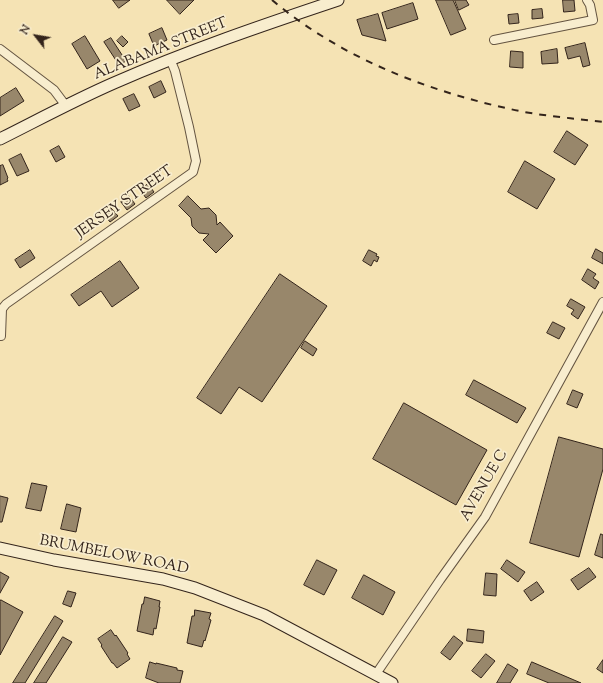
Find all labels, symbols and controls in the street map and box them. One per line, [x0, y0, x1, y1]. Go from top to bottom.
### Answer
street label: ALABAMA STREET [91, 15, 231, 85]
north arrow [16, 16, 56, 56]
text: N [17, 22, 35, 38]
street label: JERSEY STREET [73, 163, 177, 243]
street label: AVENUE C [457, 447, 513, 525]
street label: BRUMBELOW ROAD [38, 533, 190, 579]

